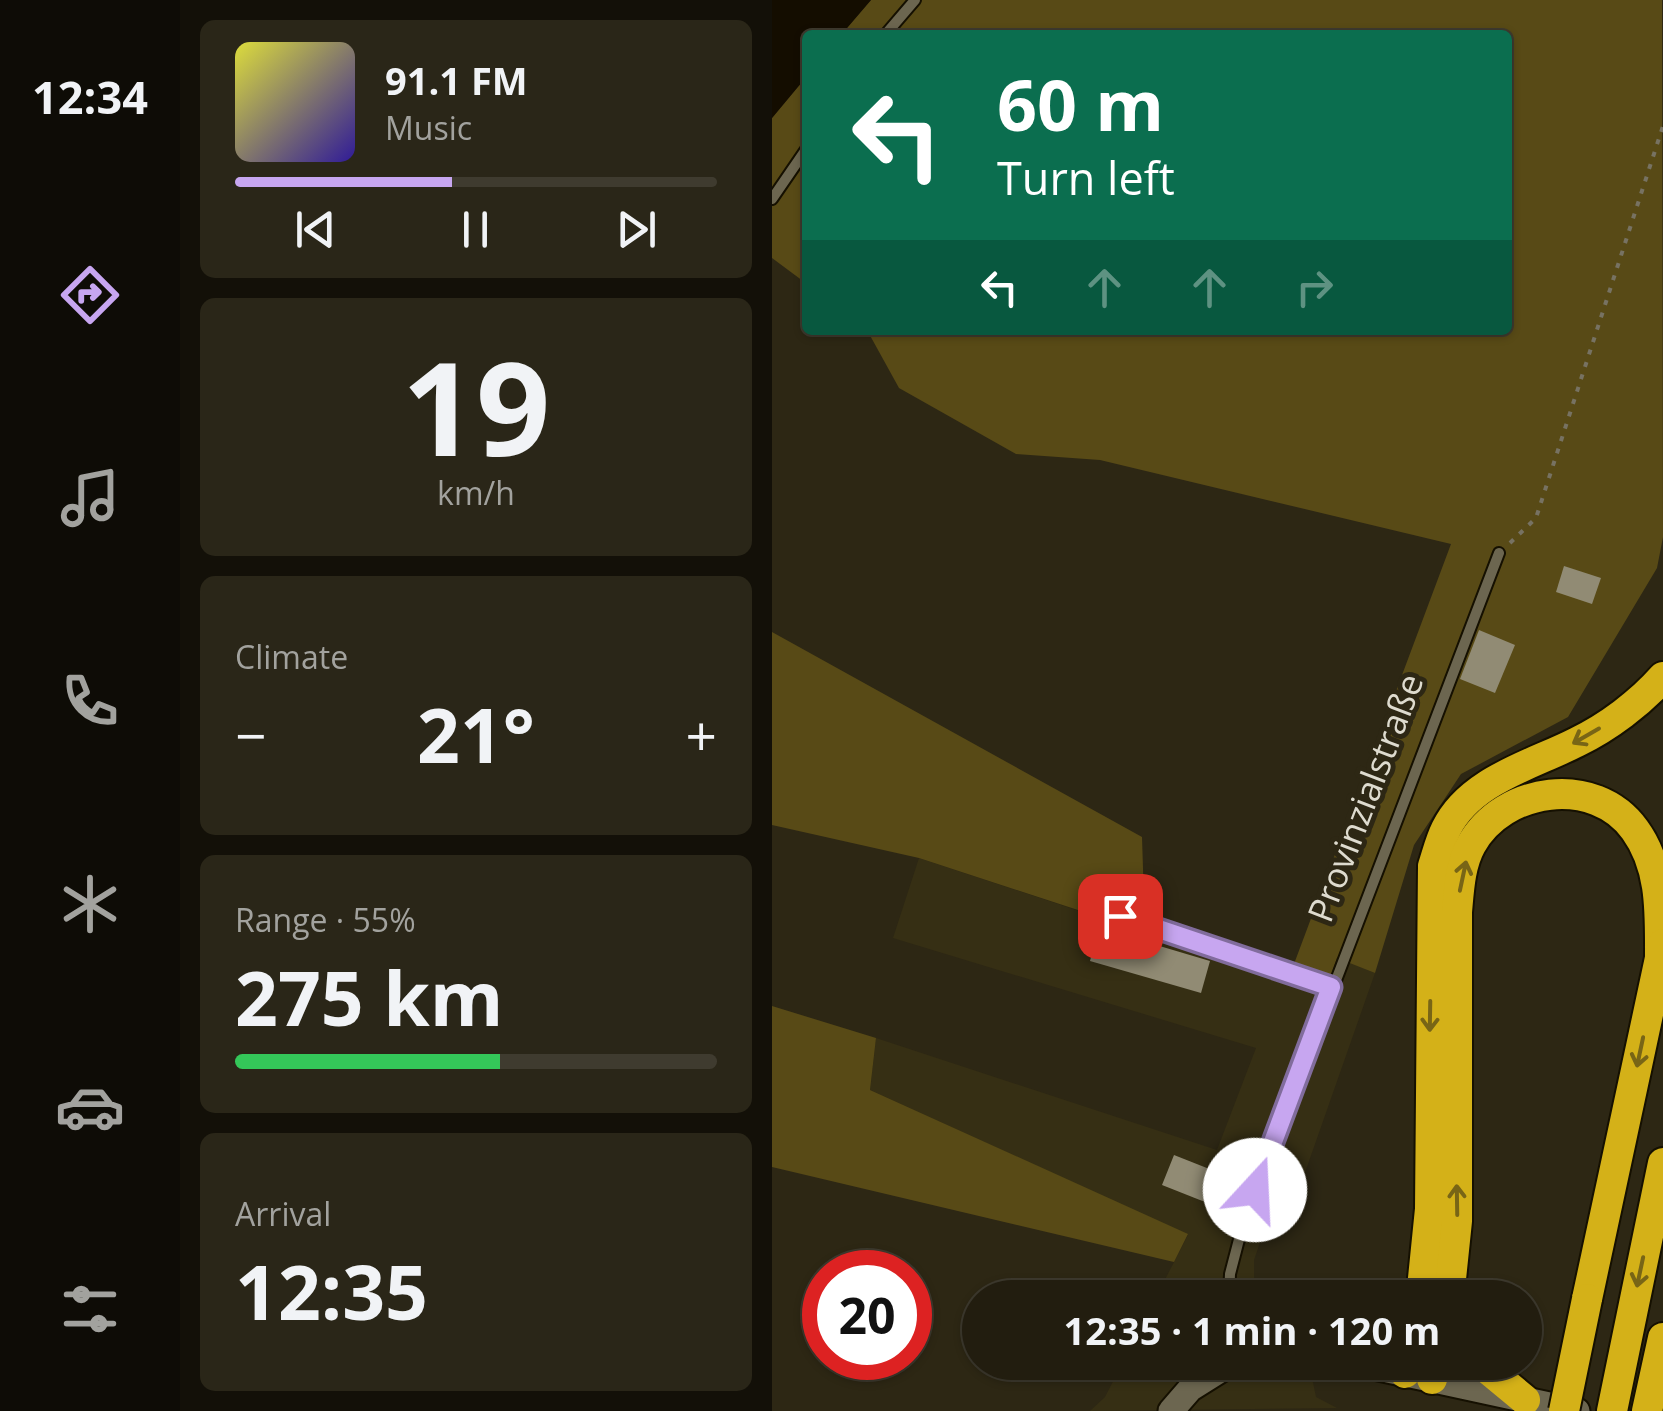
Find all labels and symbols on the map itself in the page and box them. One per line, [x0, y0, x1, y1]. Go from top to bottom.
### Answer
street label: Provinzialstraße [1296, 667, 1433, 928]
one-way arrow [1572, 727, 1601, 747]
one-way arrow [1454, 861, 1473, 893]
pin [1078, 874, 1163, 959]
one-way arrow [1420, 998, 1440, 1031]
one-way arrow [1629, 1035, 1648, 1067]
position arrow [1203, 1138, 1307, 1242]
one-way arrow [1448, 1185, 1466, 1218]
speed limit sign: 20 [802, 1250, 932, 1380]
one-way arrow [1630, 1256, 1649, 1288]

